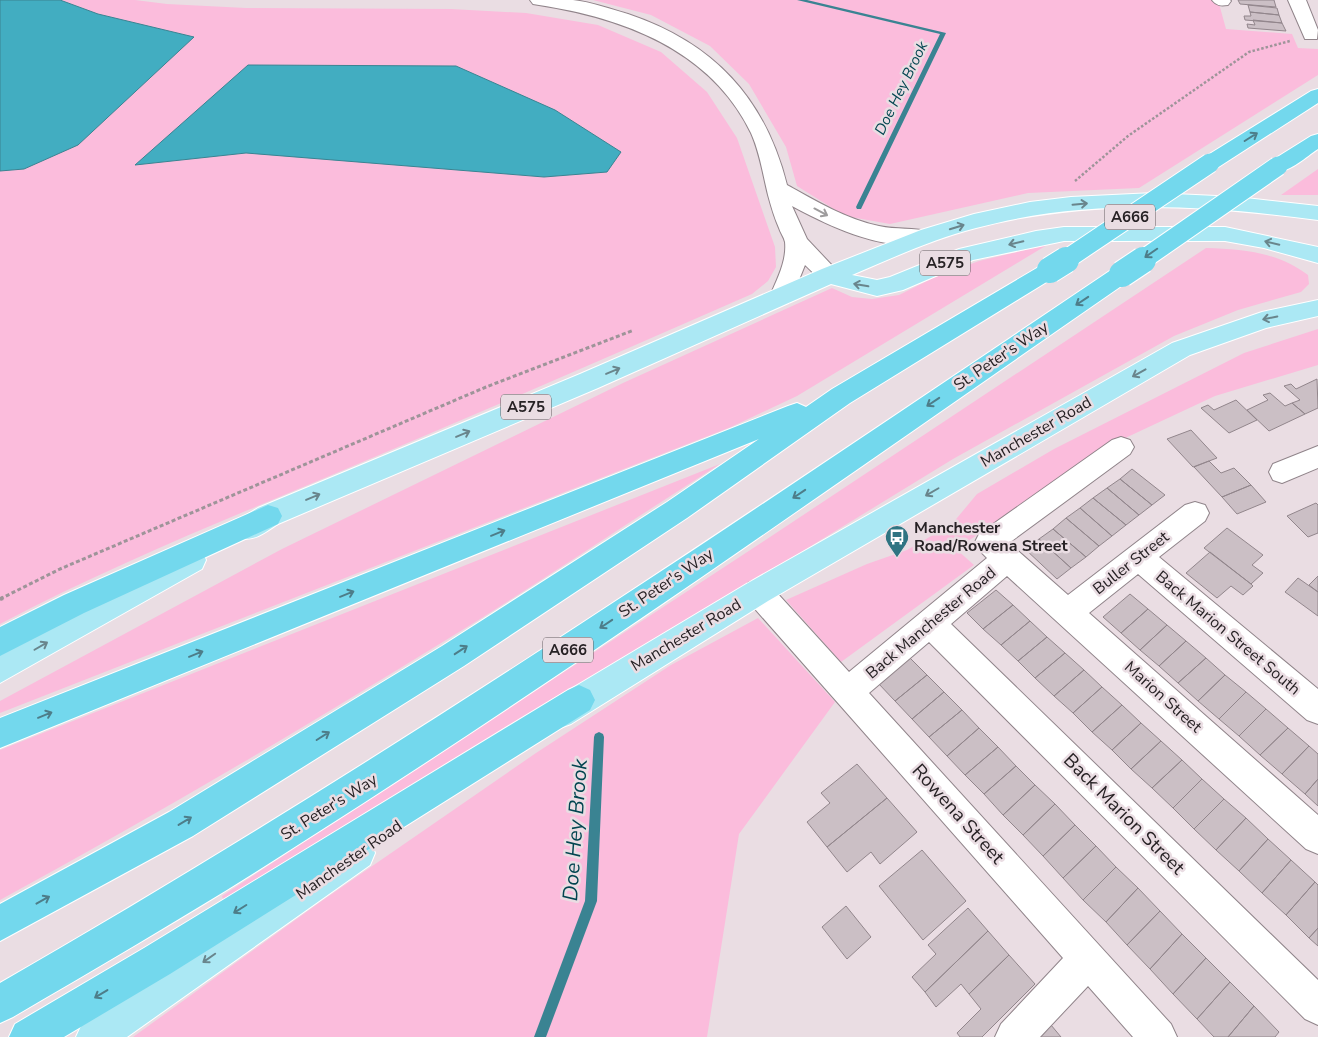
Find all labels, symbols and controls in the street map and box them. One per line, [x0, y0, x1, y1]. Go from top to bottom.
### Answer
water label: Doe Hey Brook [870, 37, 933, 138]
one-way arrow [1244, 132, 1258, 142]
one-way arrow [1071, 200, 1087, 209]
road number: A666 [1105, 204, 1155, 230]
one-way arrow [813, 208, 828, 218]
one-way arrow [949, 221, 965, 231]
one-way arrow [1264, 238, 1280, 247]
one-way arrow [1008, 239, 1024, 248]
one-way arrow [1145, 248, 1159, 258]
road number: A575 [920, 250, 970, 276]
one-way arrow [854, 280, 870, 290]
one-way arrow [1075, 296, 1089, 306]
one-way arrow [1263, 314, 1279, 324]
street label: St. Peter's Way [949, 316, 1053, 396]
one-way arrow [605, 365, 620, 375]
one-way arrow [1131, 368, 1146, 378]
street label: Manchester Road [976, 391, 1096, 473]
road number: A575 [501, 394, 551, 420]
one-way arrow [926, 397, 940, 407]
one-way arrow [455, 429, 470, 438]
one-way arrow [924, 487, 939, 497]
one-way arrow [792, 489, 806, 499]
one-way arrow [305, 492, 320, 502]
place label: Manchester Road/Rowena Street [914, 517, 1068, 557]
bus stop icon: Manchester Road/Rowena Street [884, 524, 910, 558]
street label: Buller Street [1088, 526, 1174, 600]
one-way arrow [490, 528, 505, 538]
street label: St. Peter's Way [614, 543, 718, 623]
street label: Back Manchester Road [861, 562, 1001, 684]
street label: Back Marion Street South [1152, 567, 1304, 699]
one-way arrow [339, 589, 354, 598]
street label: Manchester Road [627, 593, 745, 677]
one-way arrow [600, 619, 614, 629]
road number: A666 [543, 638, 593, 662]
one-way arrow [34, 640, 48, 650]
one-way arrow [454, 645, 468, 655]
one-way arrow [188, 649, 203, 659]
street label: Marion Street [1120, 657, 1206, 737]
one-way arrow [37, 710, 52, 719]
one-way arrow [316, 730, 330, 740]
street label: Back Marion Street [1058, 748, 1191, 881]
water label: Doe Hey Brook [556, 757, 594, 902]
street label: Rowena Street [906, 758, 1010, 870]
street label: St. Peter's Way [276, 768, 382, 845]
street label: Manchester Road [292, 815, 406, 905]
one-way arrow [178, 816, 192, 826]
one-way arrow [35, 894, 49, 904]
one-way arrow [234, 905, 248, 915]
one-way arrow [202, 953, 216, 963]
one-way arrow [95, 989, 109, 999]

